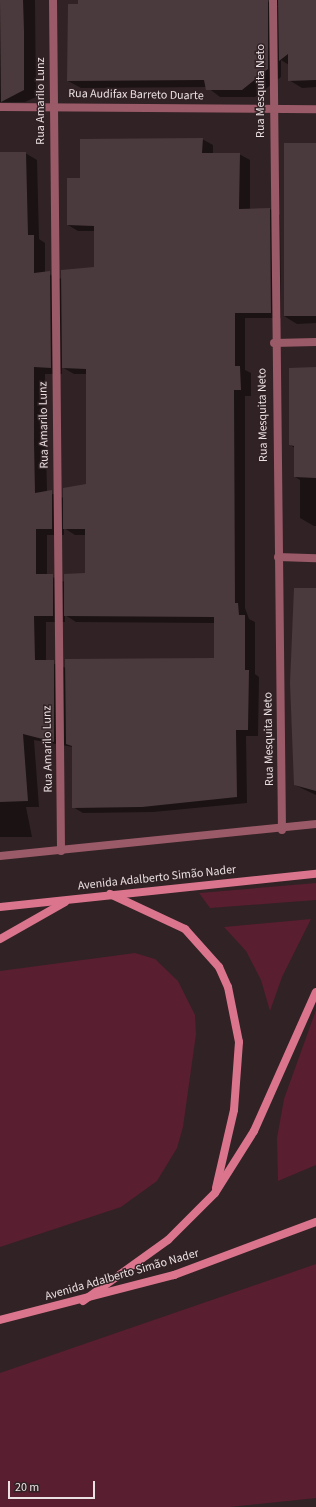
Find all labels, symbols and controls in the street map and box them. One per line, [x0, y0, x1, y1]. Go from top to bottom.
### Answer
street label: Rua Mesquita Neto [254, 44, 268, 138]
street label: Rua Amarilo Lunz [34, 57, 48, 145]
street label: Rua Audifax Barreto Duarte [68, 87, 204, 103]
street label: Rua Mesquita Neto [255, 368, 271, 462]
street label: Rua Amarilo Lunz [36, 381, 52, 469]
street label: Rua Mesquita Neto [261, 692, 277, 786]
street label: Rua Amarilo Lunz [40, 705, 56, 793]
street label: Avenida Adalberto Simão Nader [77, 863, 237, 893]
street label: Avenida Adalberto Simão Nader [43, 1246, 201, 1304]
scale bar [10, 1473, 97, 1499]
text: 20 m [15, 1479, 39, 1496]

